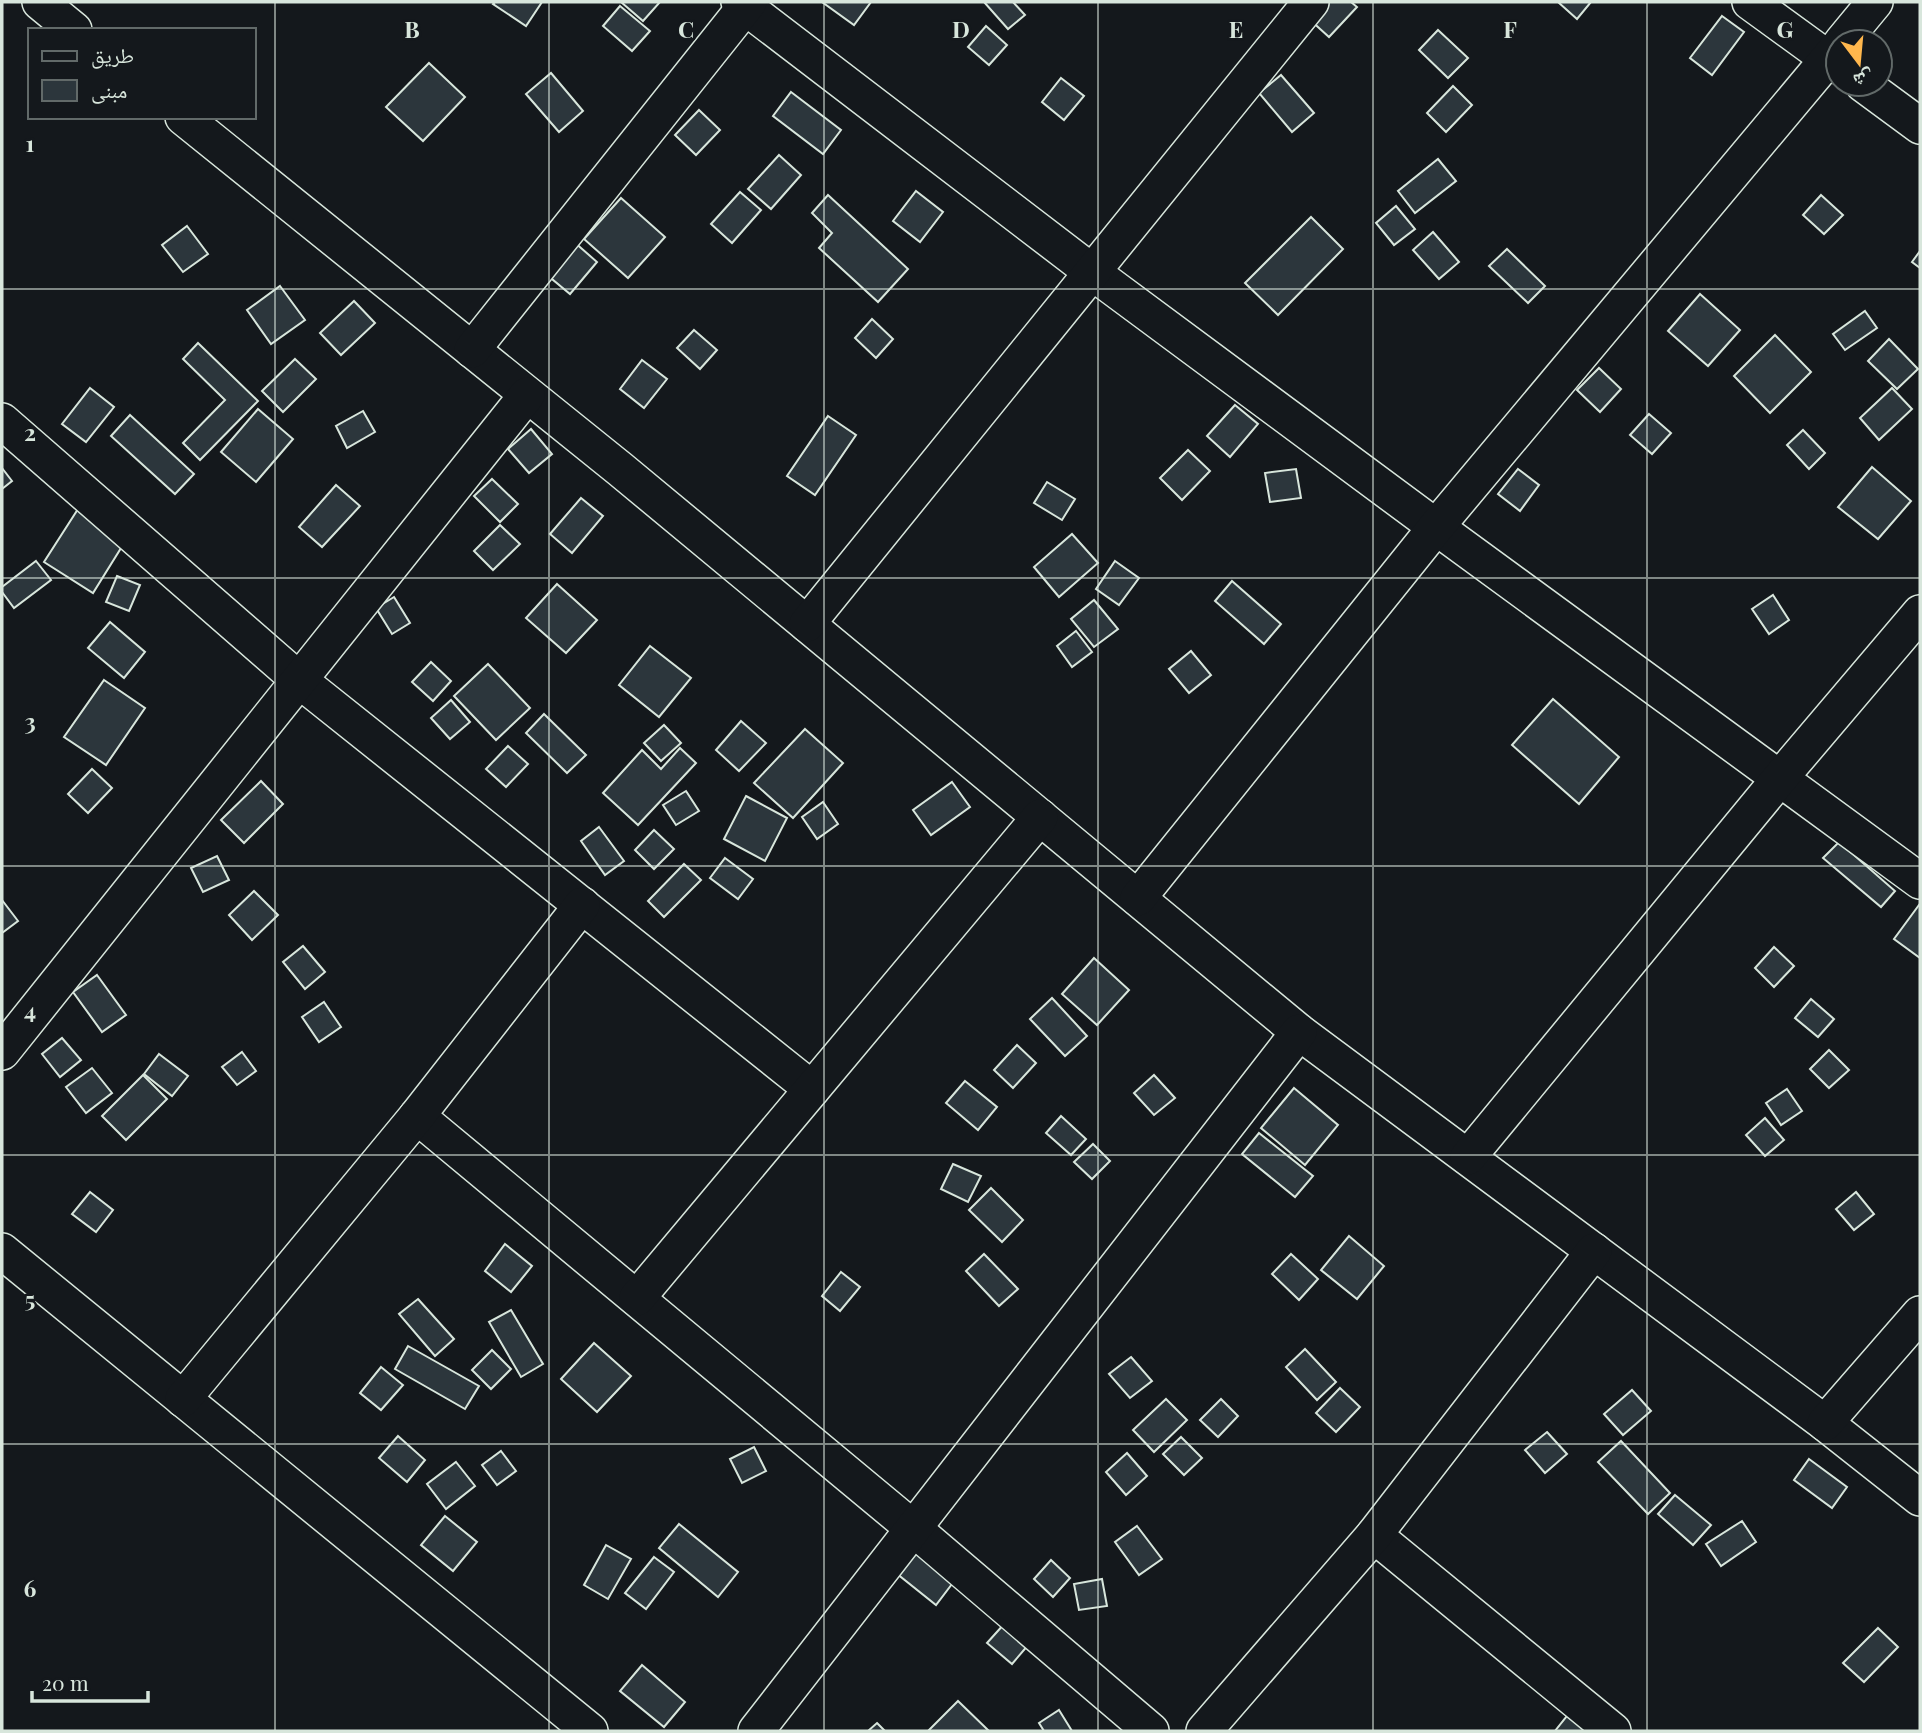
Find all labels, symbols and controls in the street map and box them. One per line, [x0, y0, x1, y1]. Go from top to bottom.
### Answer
text: B [404, 13, 420, 44]
text: C [678, 13, 694, 44]
text: D [952, 13, 970, 44]
text: E [1229, 13, 1243, 44]
text: F [1503, 13, 1517, 44]
text: G [1777, 13, 1794, 44]
legend [28, 28, 256, 119]
north arrow [1824, 28, 1894, 98]
text: طريق [91, 40, 134, 69]
text: ش [1851, 65, 1877, 96]
text: مبنى [91, 75, 127, 104]
text: 1 [26, 127, 35, 158]
text: 2 [24, 416, 36, 447]
text: 3 [24, 705, 36, 736]
text: 4 [24, 994, 36, 1025]
text: 5 [25, 1283, 35, 1314]
text: 6 [24, 1572, 37, 1603]
scale bar [32, 1660, 147, 1704]
text: 20 m [42, 1668, 89, 1696]

